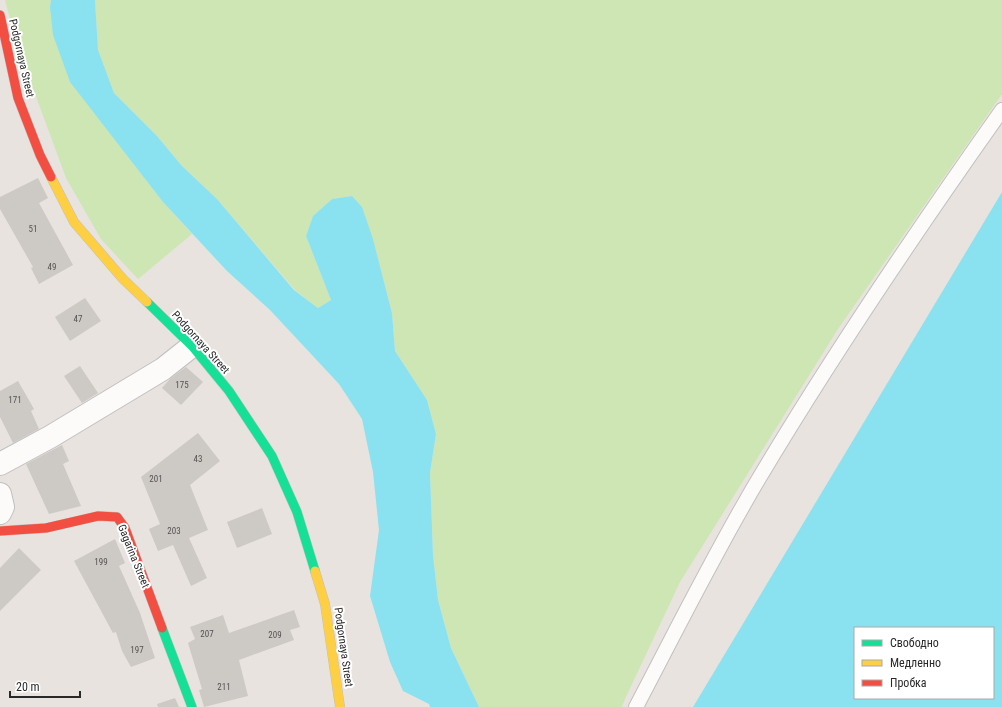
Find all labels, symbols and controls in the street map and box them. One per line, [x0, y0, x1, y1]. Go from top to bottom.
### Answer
street label: Podgornaya Street [6, 18, 37, 98]
house number: 51 [29, 224, 37, 234]
house number: 49 [48, 262, 56, 272]
street label: Podgornaya Street [169, 308, 232, 376]
house number: 47 [74, 314, 83, 324]
house number: 175 [175, 380, 189, 390]
house number: 171 [8, 395, 22, 405]
house number: 43 [194, 454, 202, 464]
house number: 201 [149, 474, 163, 484]
street label: Gagarina Street [115, 523, 152, 590]
house number: 203 [167, 526, 181, 536]
house number: 199 [94, 557, 108, 567]
street label: Podgornaya Street [332, 607, 356, 688]
legend [854, 627, 994, 699]
house number: 207 [200, 629, 214, 639]
house number: 209 [268, 630, 282, 640]
text: Свободно [890, 636, 939, 650]
house number: 197 [130, 645, 144, 655]
text: Медленно [890, 656, 941, 670]
scale bar [10, 673, 80, 699]
text: Пробка [890, 676, 927, 690]
text: 20 m [16, 680, 40, 694]
house number: 211 [217, 682, 231, 692]

